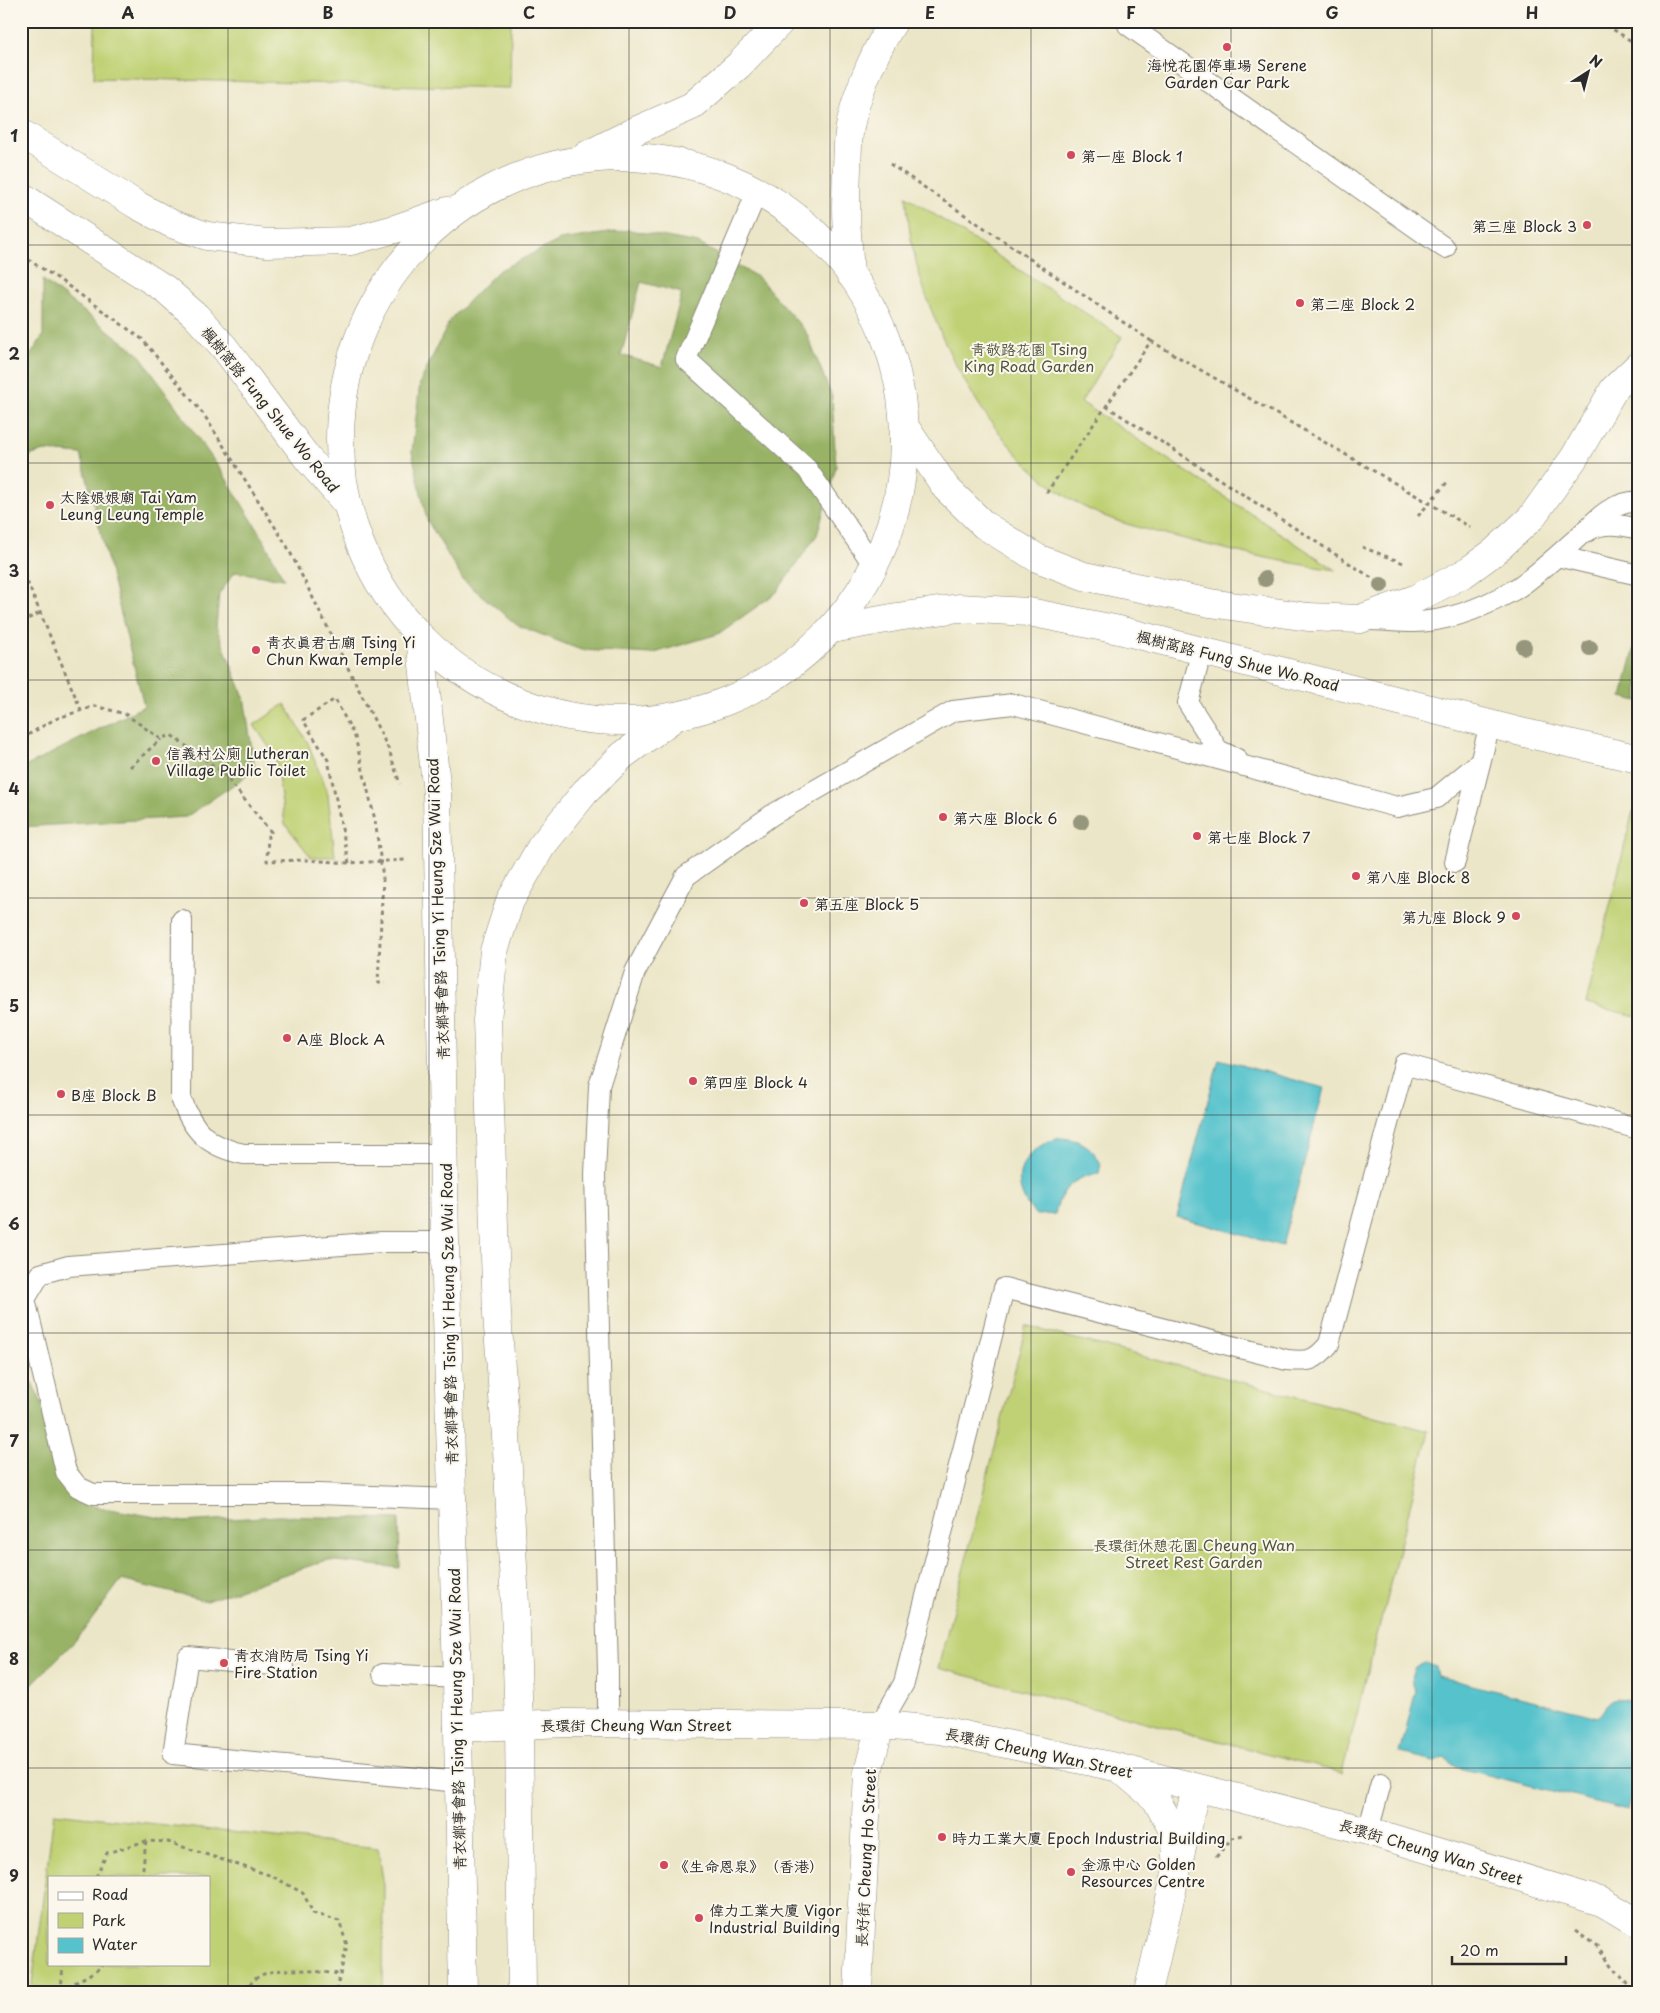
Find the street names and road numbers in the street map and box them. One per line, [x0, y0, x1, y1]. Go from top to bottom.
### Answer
street label: 楓樹窩路 Fung Shue Wo Road [197, 321, 345, 497]
street label: 楓樹窩路 Fung Shue Wo Road [1134, 624, 1342, 696]
street label: 青衣鄉事會路 Tsing Yi Heung Sze Wui Road [420, 758, 454, 1060]
street label: 青衣鄉事會路 Tsing Yi Heung Sze Wui Road [434, 1163, 462, 1465]
street label: 青衣鄉事會路 Tsing Yi Heung Sze Wui Road [442, 1568, 470, 1870]
street label: 長環街 Cheung Wan Street [540, 1713, 732, 1736]
street label: 長環街 Cheung Wan Street [943, 1721, 1135, 1783]
street label: 長好街 Cheung Ho Street [849, 1768, 881, 1948]
street label: 長環街 Cheung Wan Street [1336, 1812, 1526, 1890]

